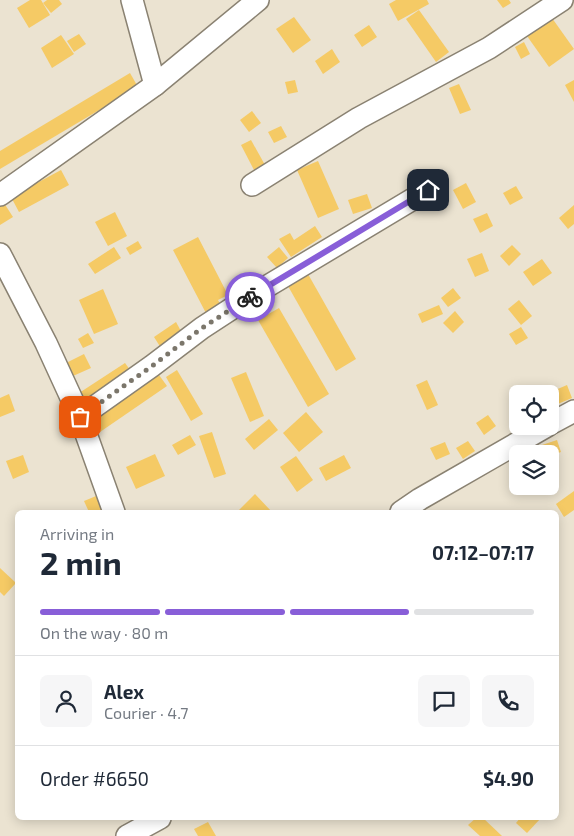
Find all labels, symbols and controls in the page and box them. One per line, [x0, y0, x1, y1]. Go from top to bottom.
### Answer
pin [407, 169, 449, 211]
icon: home [414, 176, 442, 204]
courier [225, 272, 275, 322]
icon: bike [236, 283, 264, 311]
map controls [509, 385, 559, 495]
button: locate [509, 385, 559, 435]
pin [59, 396, 101, 438]
icon: bag [66, 403, 94, 431]
button: layers [509, 445, 559, 495]
text: Arriving in [40, 524, 114, 543]
text: 07:12–07:17 [432, 541, 534, 564]
text: 2 min [40, 543, 122, 581]
text: On the way · 80 m [40, 623, 168, 642]
button: person [40, 675, 92, 727]
button: chat [418, 675, 470, 727]
button: phone [482, 675, 534, 727]
text: Alex [104, 680, 144, 703]
text: Courier · 4.7 [104, 703, 188, 722]
text: Order #6650 [40, 767, 149, 790]
text: $4.90 [483, 767, 534, 790]

